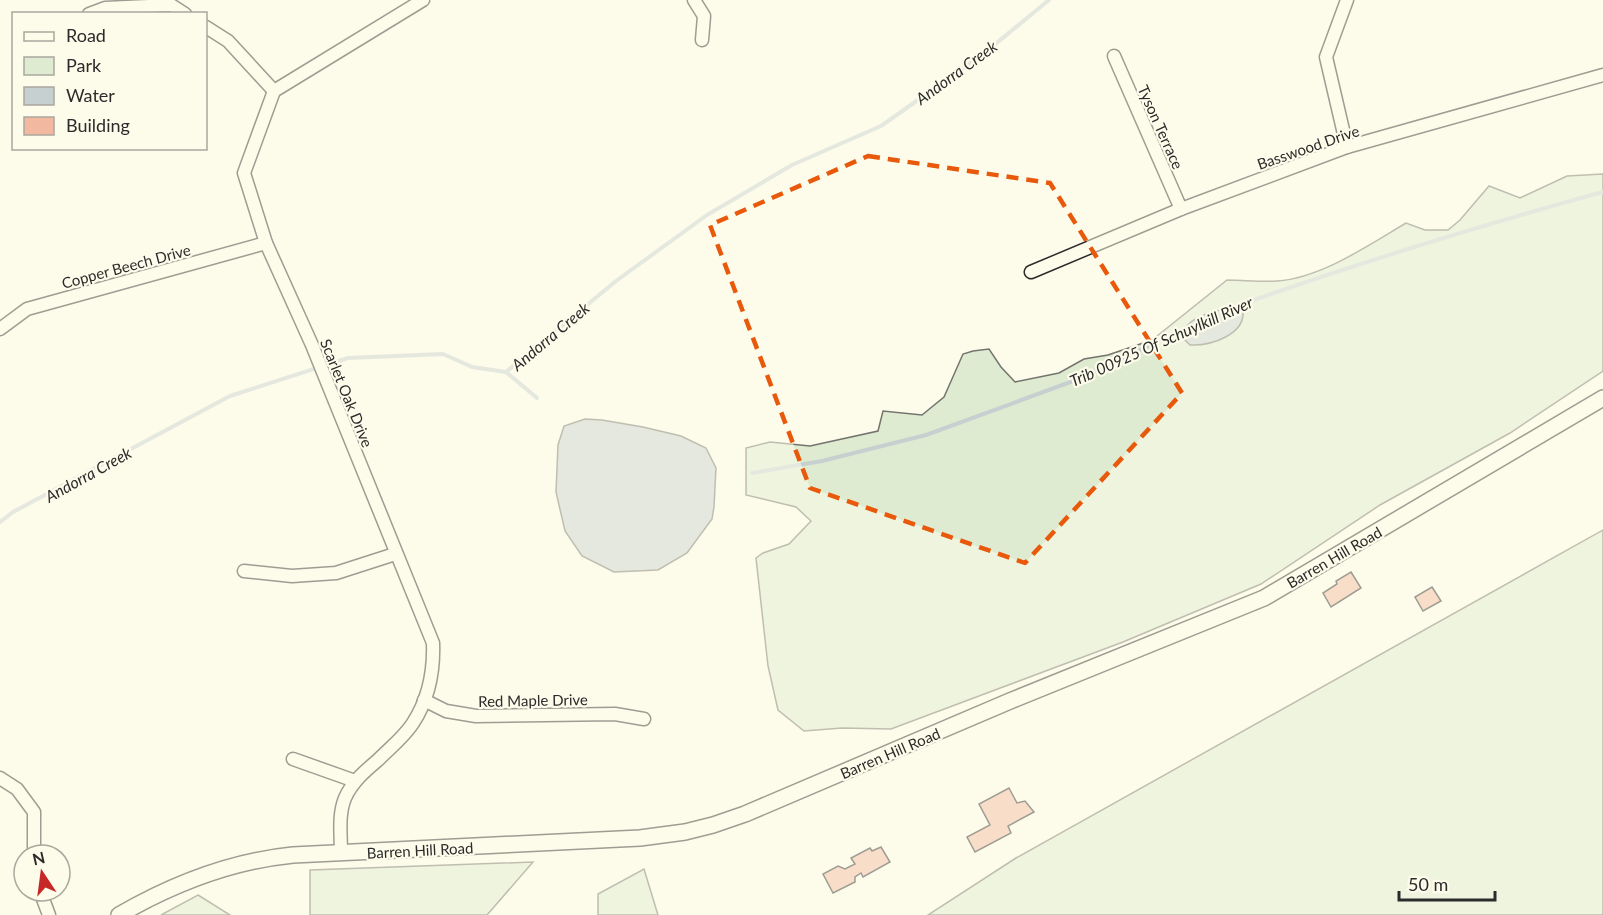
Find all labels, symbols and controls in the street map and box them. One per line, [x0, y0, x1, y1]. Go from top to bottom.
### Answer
legend [12, 12, 207, 150]
text: Road [66, 24, 106, 46]
water label: Andorra Creek [911, 36, 1001, 108]
text: Park [66, 54, 102, 76]
street label: Tyson Terrace [1134, 82, 1188, 172]
text: Water [66, 84, 115, 106]
text: Building [66, 114, 130, 136]
street label: Basswood Drive [1255, 121, 1361, 173]
street label: Copper Beech Drive [60, 240, 192, 292]
water label: Trib 00925 Of Schuylkill River [1066, 292, 1256, 390]
water label: Andorra Creek [506, 298, 593, 375]
street label: Scarlet Oak Drive [317, 336, 377, 450]
water label: Andorra Creek [41, 442, 135, 506]
street label: Barren Hill Road [1283, 522, 1385, 592]
street label: Red Maple Drive [478, 690, 588, 710]
street label: Barren Hill Road [837, 724, 943, 782]
street label: Barren Hill Road [366, 838, 474, 862]
north arrow [12, 843, 72, 903]
text: N [30, 847, 47, 869]
scale bar [1399, 864, 1495, 902]
text: 50 m [1408, 873, 1448, 895]

